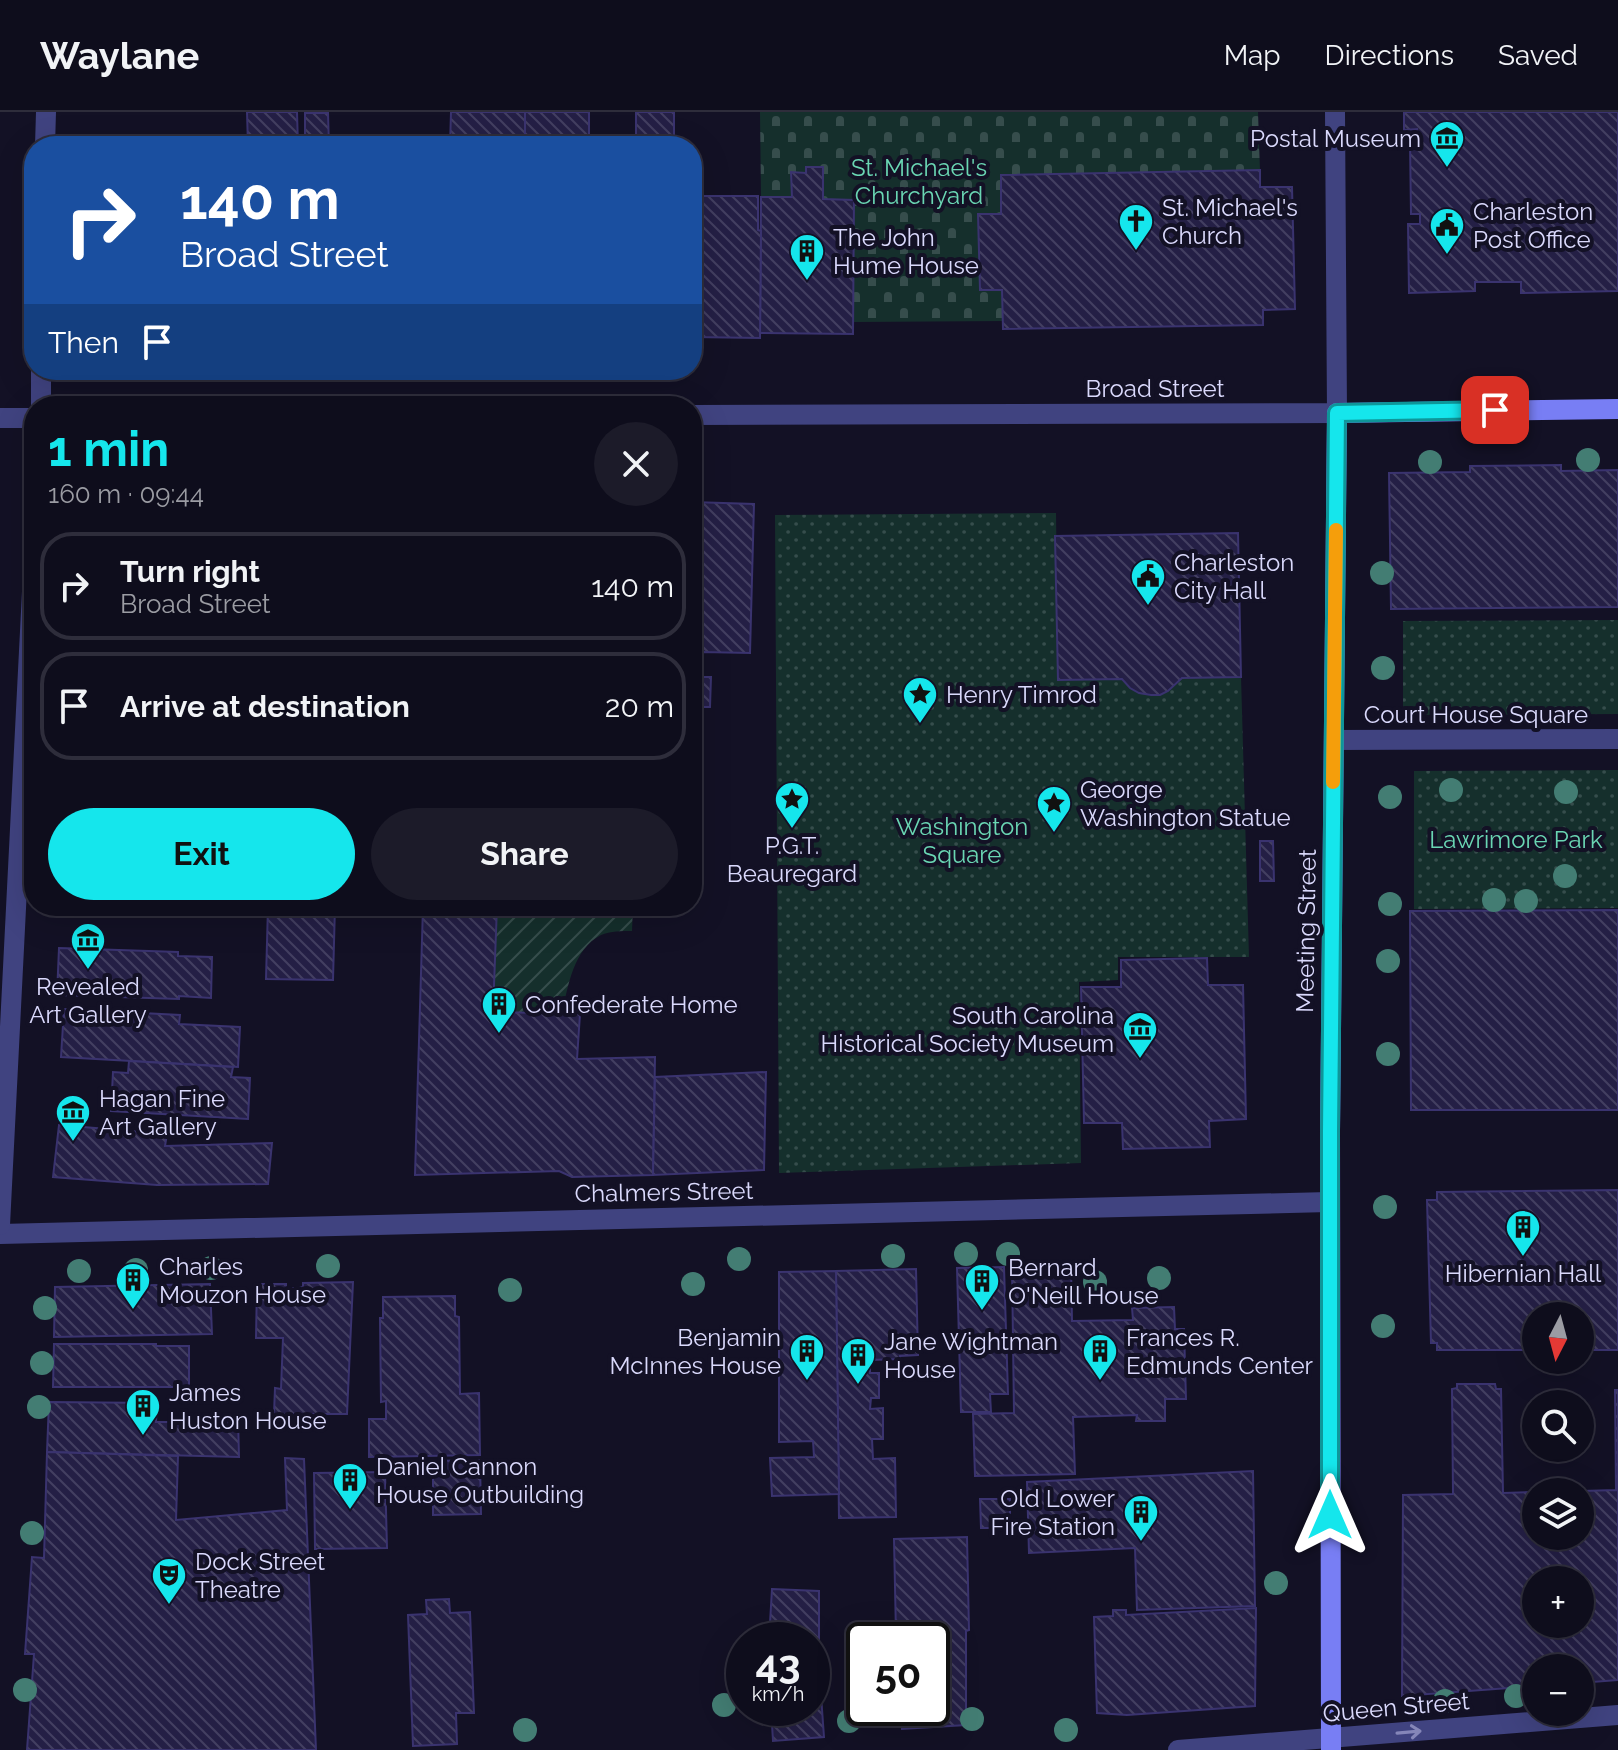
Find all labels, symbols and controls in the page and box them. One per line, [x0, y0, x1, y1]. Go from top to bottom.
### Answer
text: Waylane [40, 33, 199, 78]
text: Map [1224, 39, 1281, 72]
text: Directions [1325, 39, 1454, 72]
text: Saved [1498, 39, 1578, 72]
museum icon: Postal Museum [1428, 119, 1466, 169]
place label: Postal Museum [1250, 124, 1421, 153]
park label: St. Michael's Churchyard [851, 153, 987, 210]
text: 140 m [180, 166, 340, 232]
icon: right [48, 168, 152, 272]
place label: St. Michael's Church [1162, 193, 1298, 250]
place label: Charleston Post Office [1473, 197, 1593, 254]
church icon: St. Michael's Church [1117, 202, 1155, 252]
public building icon: Charleston Post Office [1428, 206, 1466, 256]
place label: The John Hume House [833, 223, 979, 280]
building icon: The John Hume House [788, 232, 826, 282]
text: Broad Street [180, 233, 388, 275]
icon: arrive [135, 320, 179, 364]
text: Then [48, 325, 119, 360]
street label: Broad Street [1086, 374, 1224, 403]
pin [1461, 376, 1529, 444]
icon: arrive [1473, 388, 1517, 432]
text: 1 min [48, 421, 169, 477]
button: close [594, 422, 678, 506]
text: 160 m · 09:44 [48, 479, 204, 509]
place label: Charleston City Hall [1174, 548, 1294, 605]
text: Turn right [120, 554, 260, 589]
public building icon: Charleston City Hall [1129, 557, 1167, 607]
icon: right [52, 564, 96, 608]
text: 140 m [591, 569, 674, 604]
text: Broad Street [120, 589, 271, 619]
place icon: Henry Timrod [901, 675, 939, 725]
place label: Henry Timrod [946, 680, 1097, 709]
icon: arrive [52, 684, 96, 728]
text: Arrive at destination [120, 689, 410, 724]
text: 20 m [605, 689, 674, 724]
street label: Court House Square [1364, 700, 1588, 729]
place label: George Washington Statue [1080, 775, 1291, 832]
place icon: P.G.T. Beauregard [773, 780, 811, 830]
place icon: George Washington Statue [1035, 784, 1073, 834]
button: Exit [48, 808, 355, 900]
button: Share [371, 808, 678, 900]
park label: Washington Square [896, 812, 1028, 869]
park label: Lawrimore Park [1429, 825, 1603, 854]
place label: P.G.T. Beauregard [727, 831, 857, 888]
street label: Meeting Street [1290, 849, 1322, 1013]
museum icon: Revealed Art Gallery [69, 921, 107, 971]
place label: Revealed Art Gallery [29, 972, 147, 1029]
building icon: Confederate Home [480, 985, 518, 1035]
place label: Confederate Home [525, 990, 738, 1019]
place label: South Carolina Historical Society Museum [820, 1001, 1114, 1058]
museum icon: South Carolina Historical Society Museum [1121, 1010, 1159, 1060]
place label: Hagan Fine Art Gallery [99, 1084, 225, 1141]
museum icon: Hagan Fine Art Gallery [54, 1093, 92, 1143]
street label: Chalmers Street [574, 1176, 754, 1208]
building icon: Hibernian Hall [1504, 1208, 1542, 1258]
place label: Charles Mouzon House [159, 1252, 326, 1309]
place label: Bernard O'Neill House [1008, 1253, 1159, 1310]
place label: Hibernian Hall [1445, 1259, 1602, 1288]
building icon: Charles Mouzon House [114, 1261, 152, 1311]
building icon: Bernard O'Neill House [963, 1262, 1001, 1312]
north arrow [1522, 1302, 1594, 1374]
map controls [1522, 1302, 1594, 1726]
place label: Benjamin McInnes House [610, 1323, 781, 1380]
place label: Frances R. Edmunds Center [1126, 1323, 1313, 1380]
place label: Jane Wightman House [884, 1327, 1058, 1384]
building icon: Benjamin McInnes House [788, 1332, 826, 1382]
building icon: Frances R. Edmunds Center [1081, 1332, 1119, 1382]
building icon: Jane Wightman House [839, 1336, 877, 1386]
place label: James Huston House [169, 1378, 327, 1435]
building icon: James Huston House [124, 1387, 162, 1437]
button: search [1522, 1390, 1594, 1462]
place label: Daniel Cannon House Outbuilding [376, 1452, 584, 1509]
building icon: Daniel Cannon House Outbuilding [331, 1461, 369, 1511]
position arrow [1288, 1473, 1372, 1557]
button: layers [1522, 1478, 1594, 1550]
place label: Old Lower Fire Station [990, 1484, 1116, 1541]
building icon: Old Lower Fire Station [1122, 1493, 1160, 1543]
place label: Dock Street Theatre [195, 1547, 325, 1604]
theatre icon: Dock Street Theatre [150, 1556, 188, 1606]
button: + [1522, 1566, 1594, 1638]
speed limit sign: 50 [846, 1622, 950, 1726]
text: 43 [755, 1640, 801, 1687]
button: − [1522, 1654, 1594, 1726]
text: km/h [752, 1682, 804, 1706]
street label: Queen Street [1321, 1686, 1471, 1728]
one-way arrow [1395, 1724, 1421, 1739]

